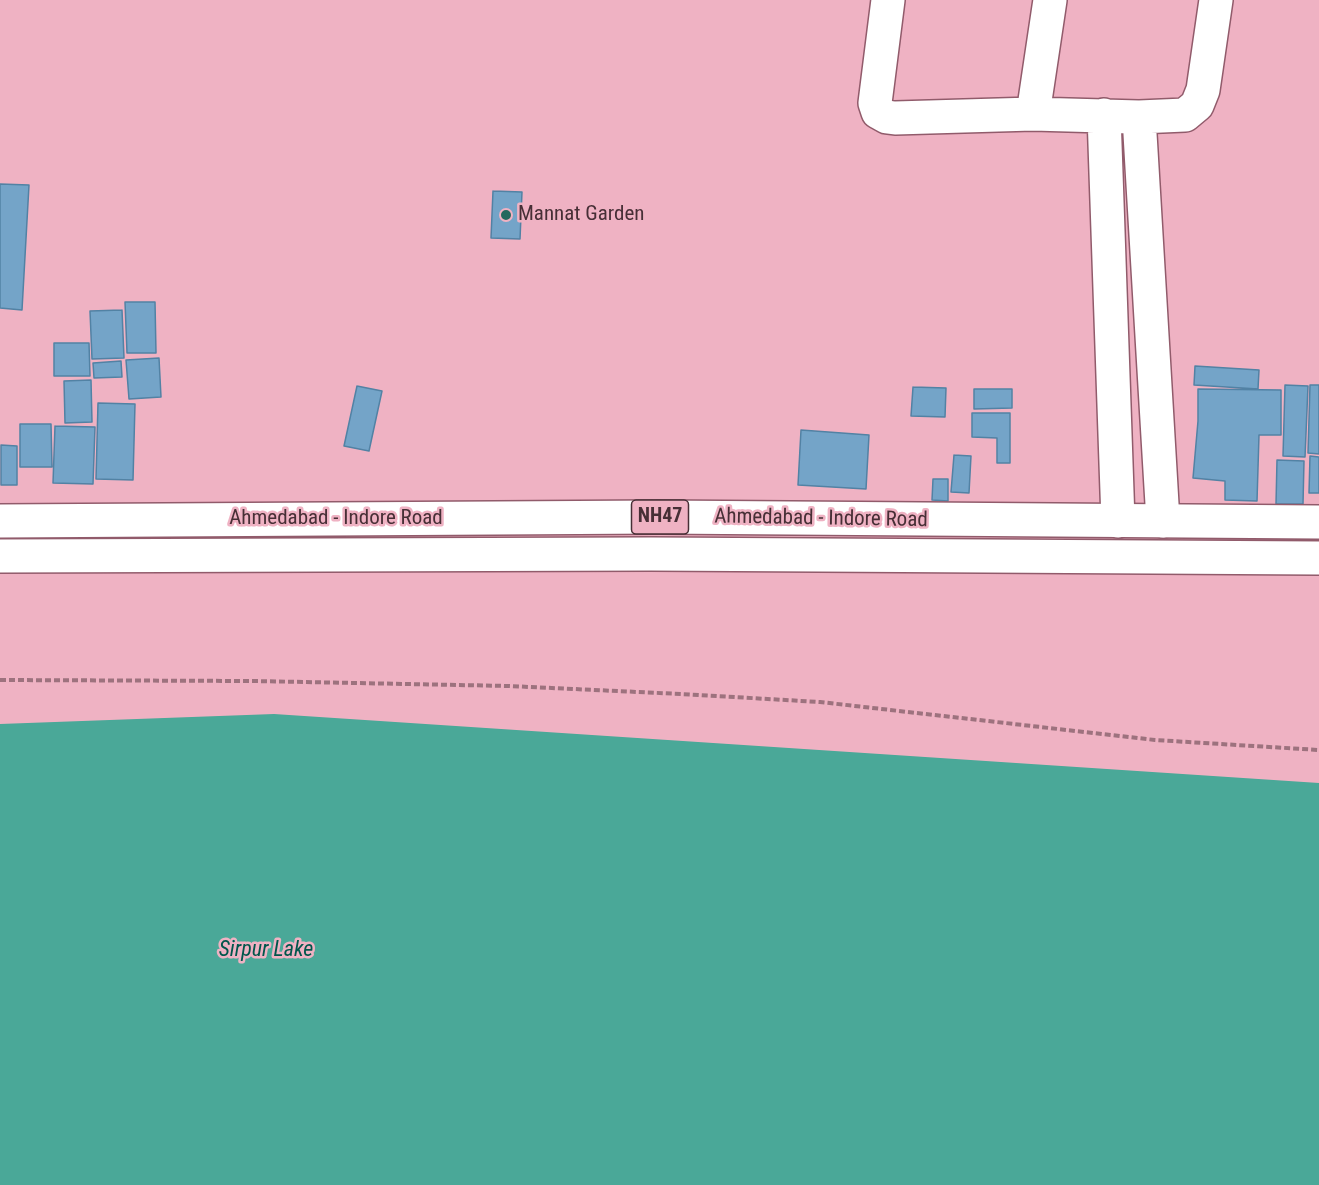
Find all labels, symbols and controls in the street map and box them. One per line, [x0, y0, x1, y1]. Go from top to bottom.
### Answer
place label: Mannat Garden [518, 202, 644, 228]
marker: Mannat Garden [499, 208, 513, 222]
road number: NH47 [632, 500, 688, 534]
street label: Ahmedabad - Indore Road [714, 505, 928, 533]
street label: Ahmedabad - Indore Road [229, 506, 443, 532]
water label: Sirpur Lake [219, 937, 313, 963]

